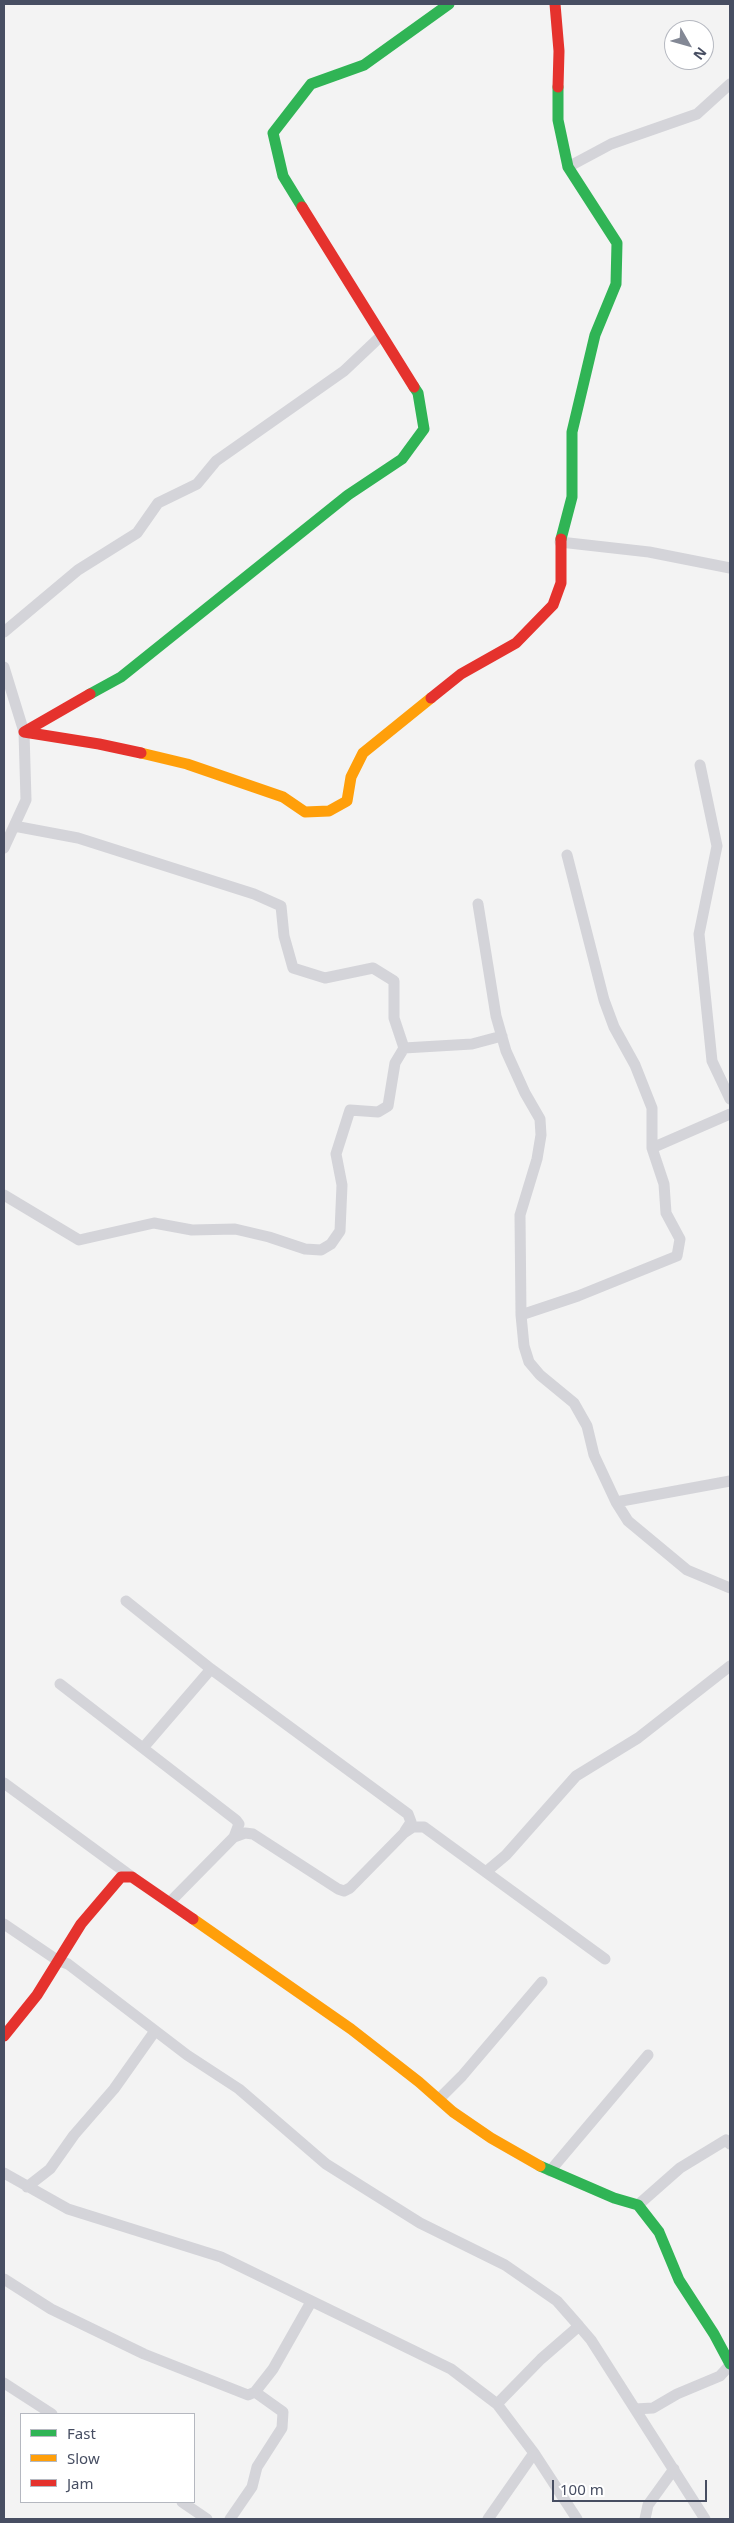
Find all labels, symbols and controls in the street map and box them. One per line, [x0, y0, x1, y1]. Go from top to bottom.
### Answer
north arrow [664, 20, 714, 70]
text: N [689, 44, 711, 64]
legend [20, 2413, 195, 2503]
text: Fast [67, 2423, 96, 2443]
text: Slow [67, 2448, 100, 2468]
scale bar [554, 2470, 709, 2502]
text: Jam [67, 2473, 94, 2493]
text: 100 m [560, 2479, 604, 2499]

